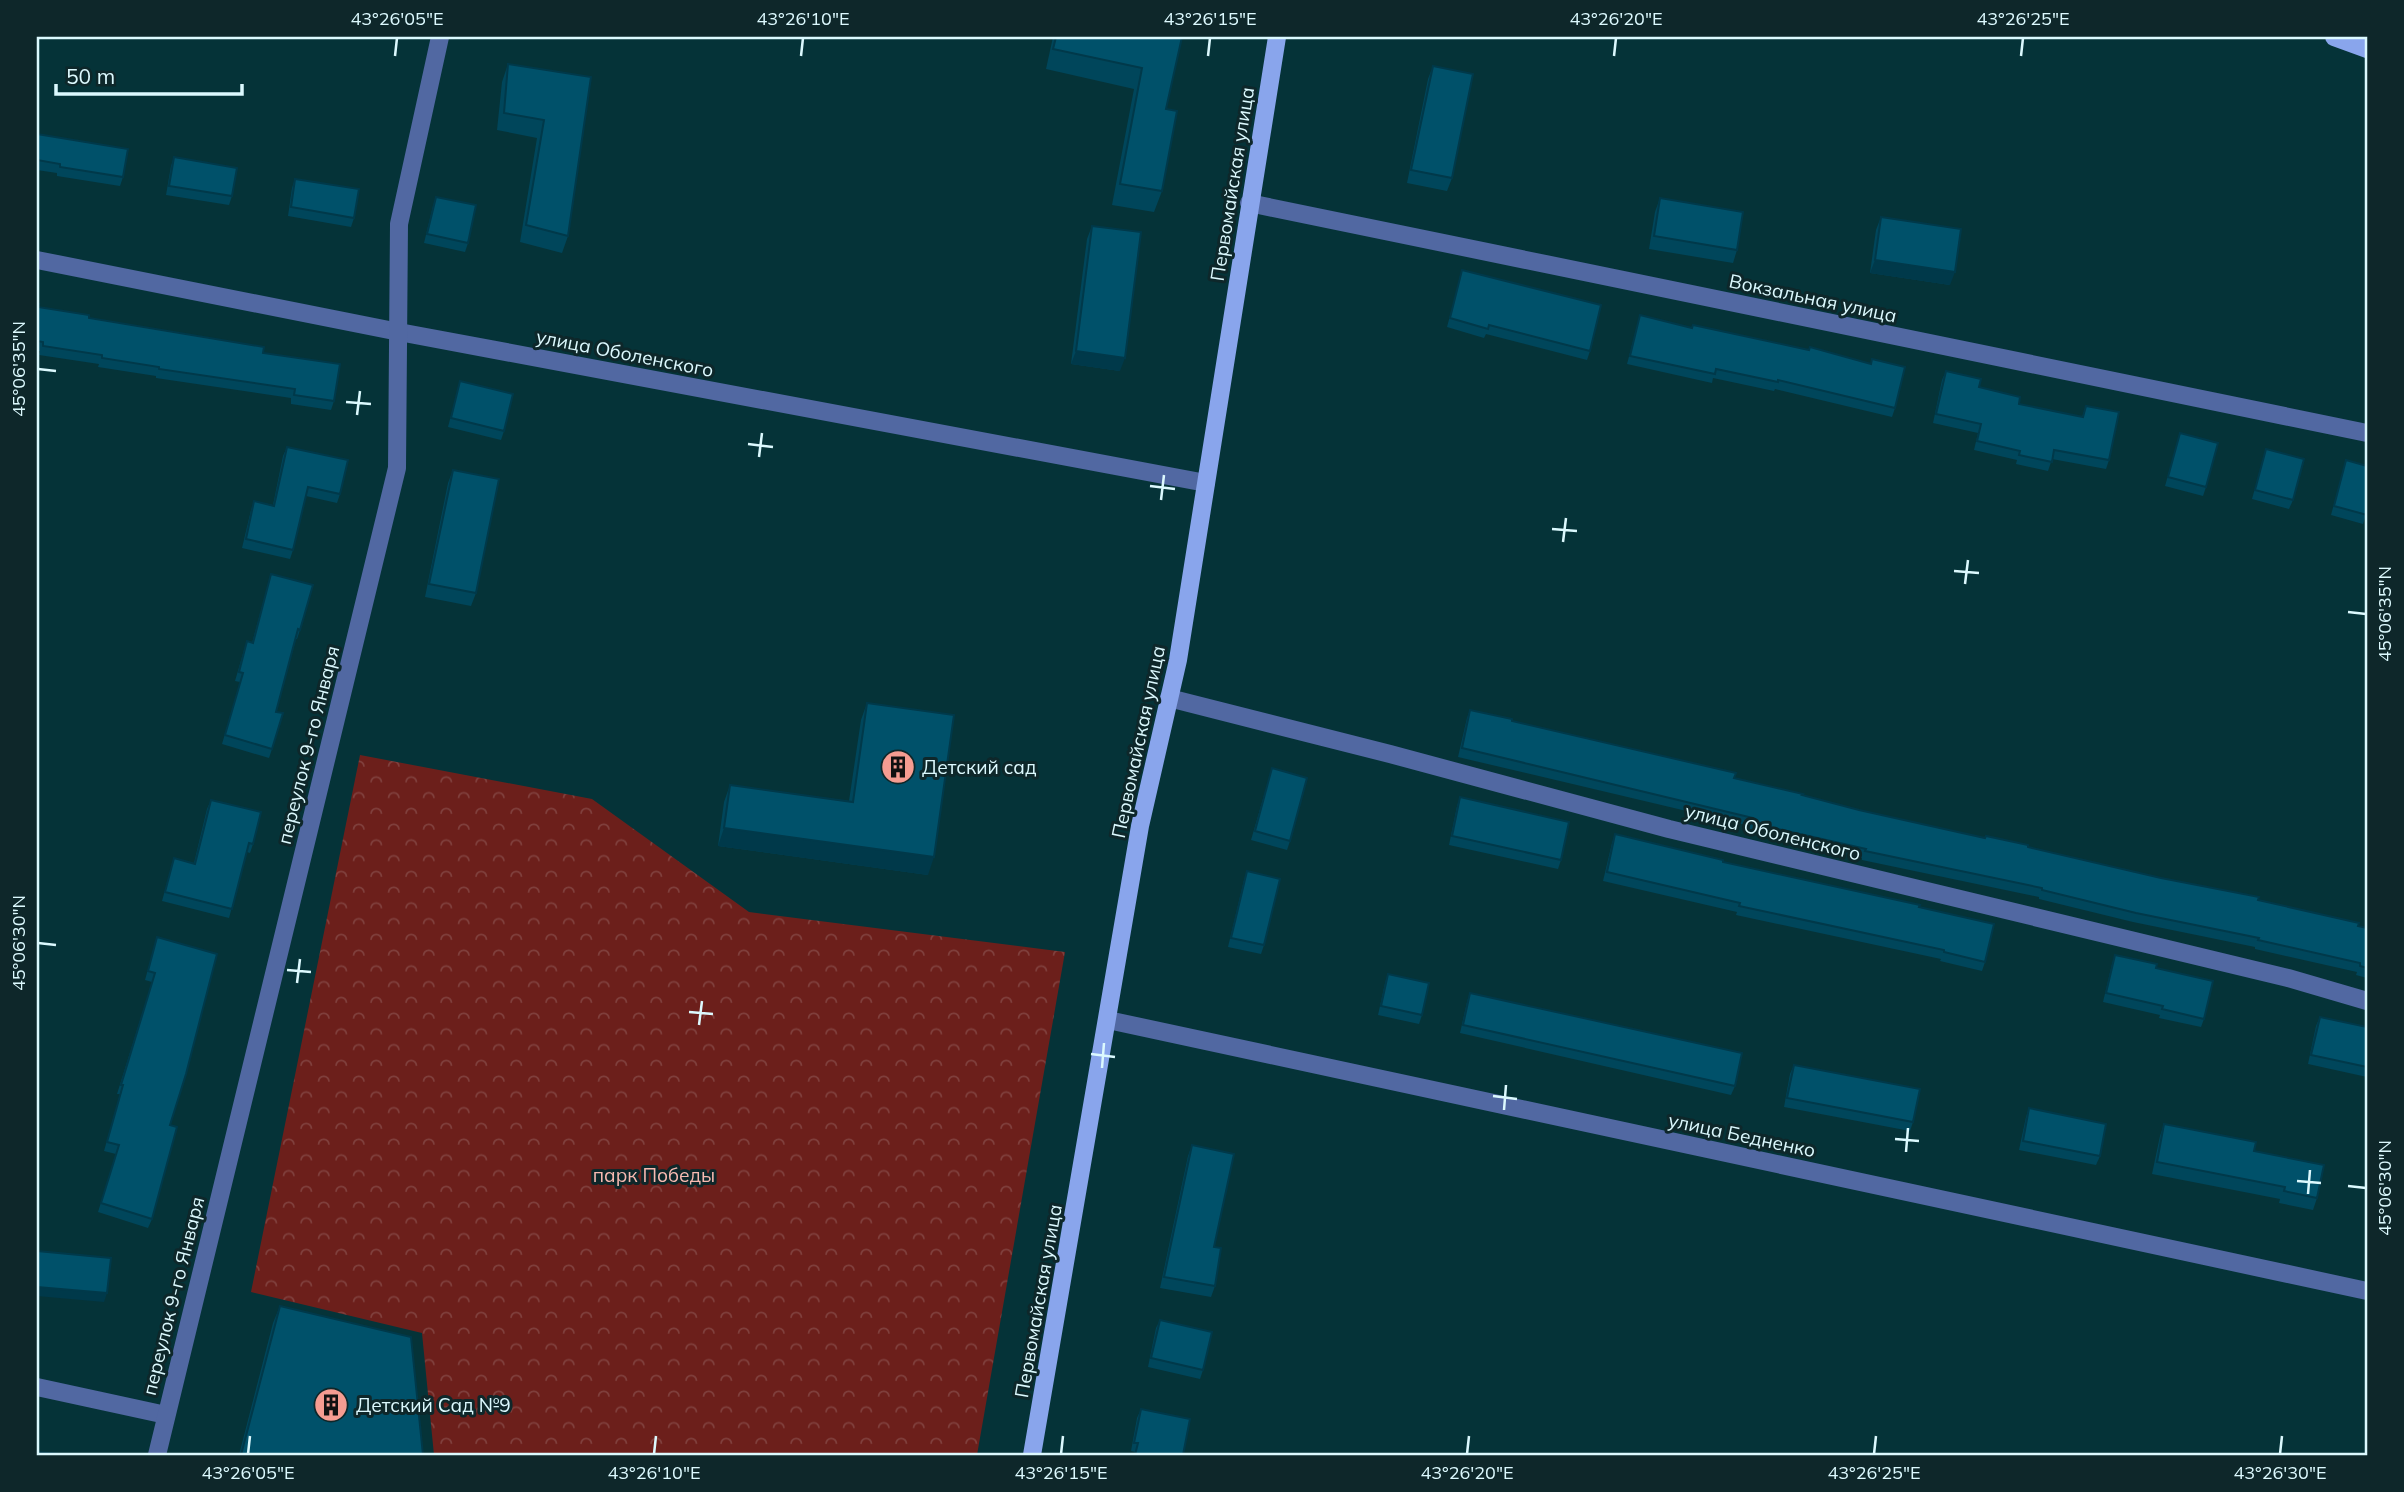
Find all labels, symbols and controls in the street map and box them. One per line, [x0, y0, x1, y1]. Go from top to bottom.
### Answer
text: 43°26'05"E [350, 7, 444, 30]
text: 43°26'10"E [756, 7, 850, 30]
text: 43°26'15"E [1163, 7, 1257, 30]
text: 43°26'20"E [1569, 7, 1663, 30]
text: 43°26'25"E [1976, 7, 2070, 30]
scale bar [56, 52, 242, 96]
text: 50 m [66, 63, 115, 89]
street label: Первомайская улица [1205, 85, 1259, 283]
street label: Вокзальная улица [1727, 269, 1899, 327]
text: 45°06'35"N [7, 321, 30, 417]
street label: улица Оболенского [534, 324, 716, 382]
text: 45°06'35"N [2373, 566, 2396, 662]
street label: переулок 9-го Января [272, 643, 344, 847]
street label: Первомайская улица [1106, 644, 1170, 840]
building icon: Детский сад [879, 748, 917, 786]
place label: Детский сад [922, 755, 1037, 779]
street label: улица Оболенского [1683, 799, 1863, 865]
text: 45°06'30"N [7, 895, 30, 991]
street label: улица Бедненко [1666, 1108, 1818, 1162]
text: 45°06'30"N [2373, 1140, 2396, 1236]
park label: парк Победы [593, 1163, 715, 1187]
street label: переулок 9-го Января [137, 1194, 209, 1398]
street label: Первомайская улица [1009, 1202, 1067, 1400]
building icon: Детский Сад №9 [312, 1386, 350, 1424]
place label: Детский Сад №9 [356, 1393, 511, 1417]
text: 43°26'05"E [201, 1461, 295, 1484]
text: 43°26'10"E [607, 1461, 701, 1484]
text: 43°26'15"E [1014, 1461, 1108, 1484]
text: 43°26'20"E [1420, 1461, 1514, 1484]
text: 43°26'25"E [1827, 1461, 1921, 1484]
text: 43°26'30"E [2233, 1461, 2327, 1484]

